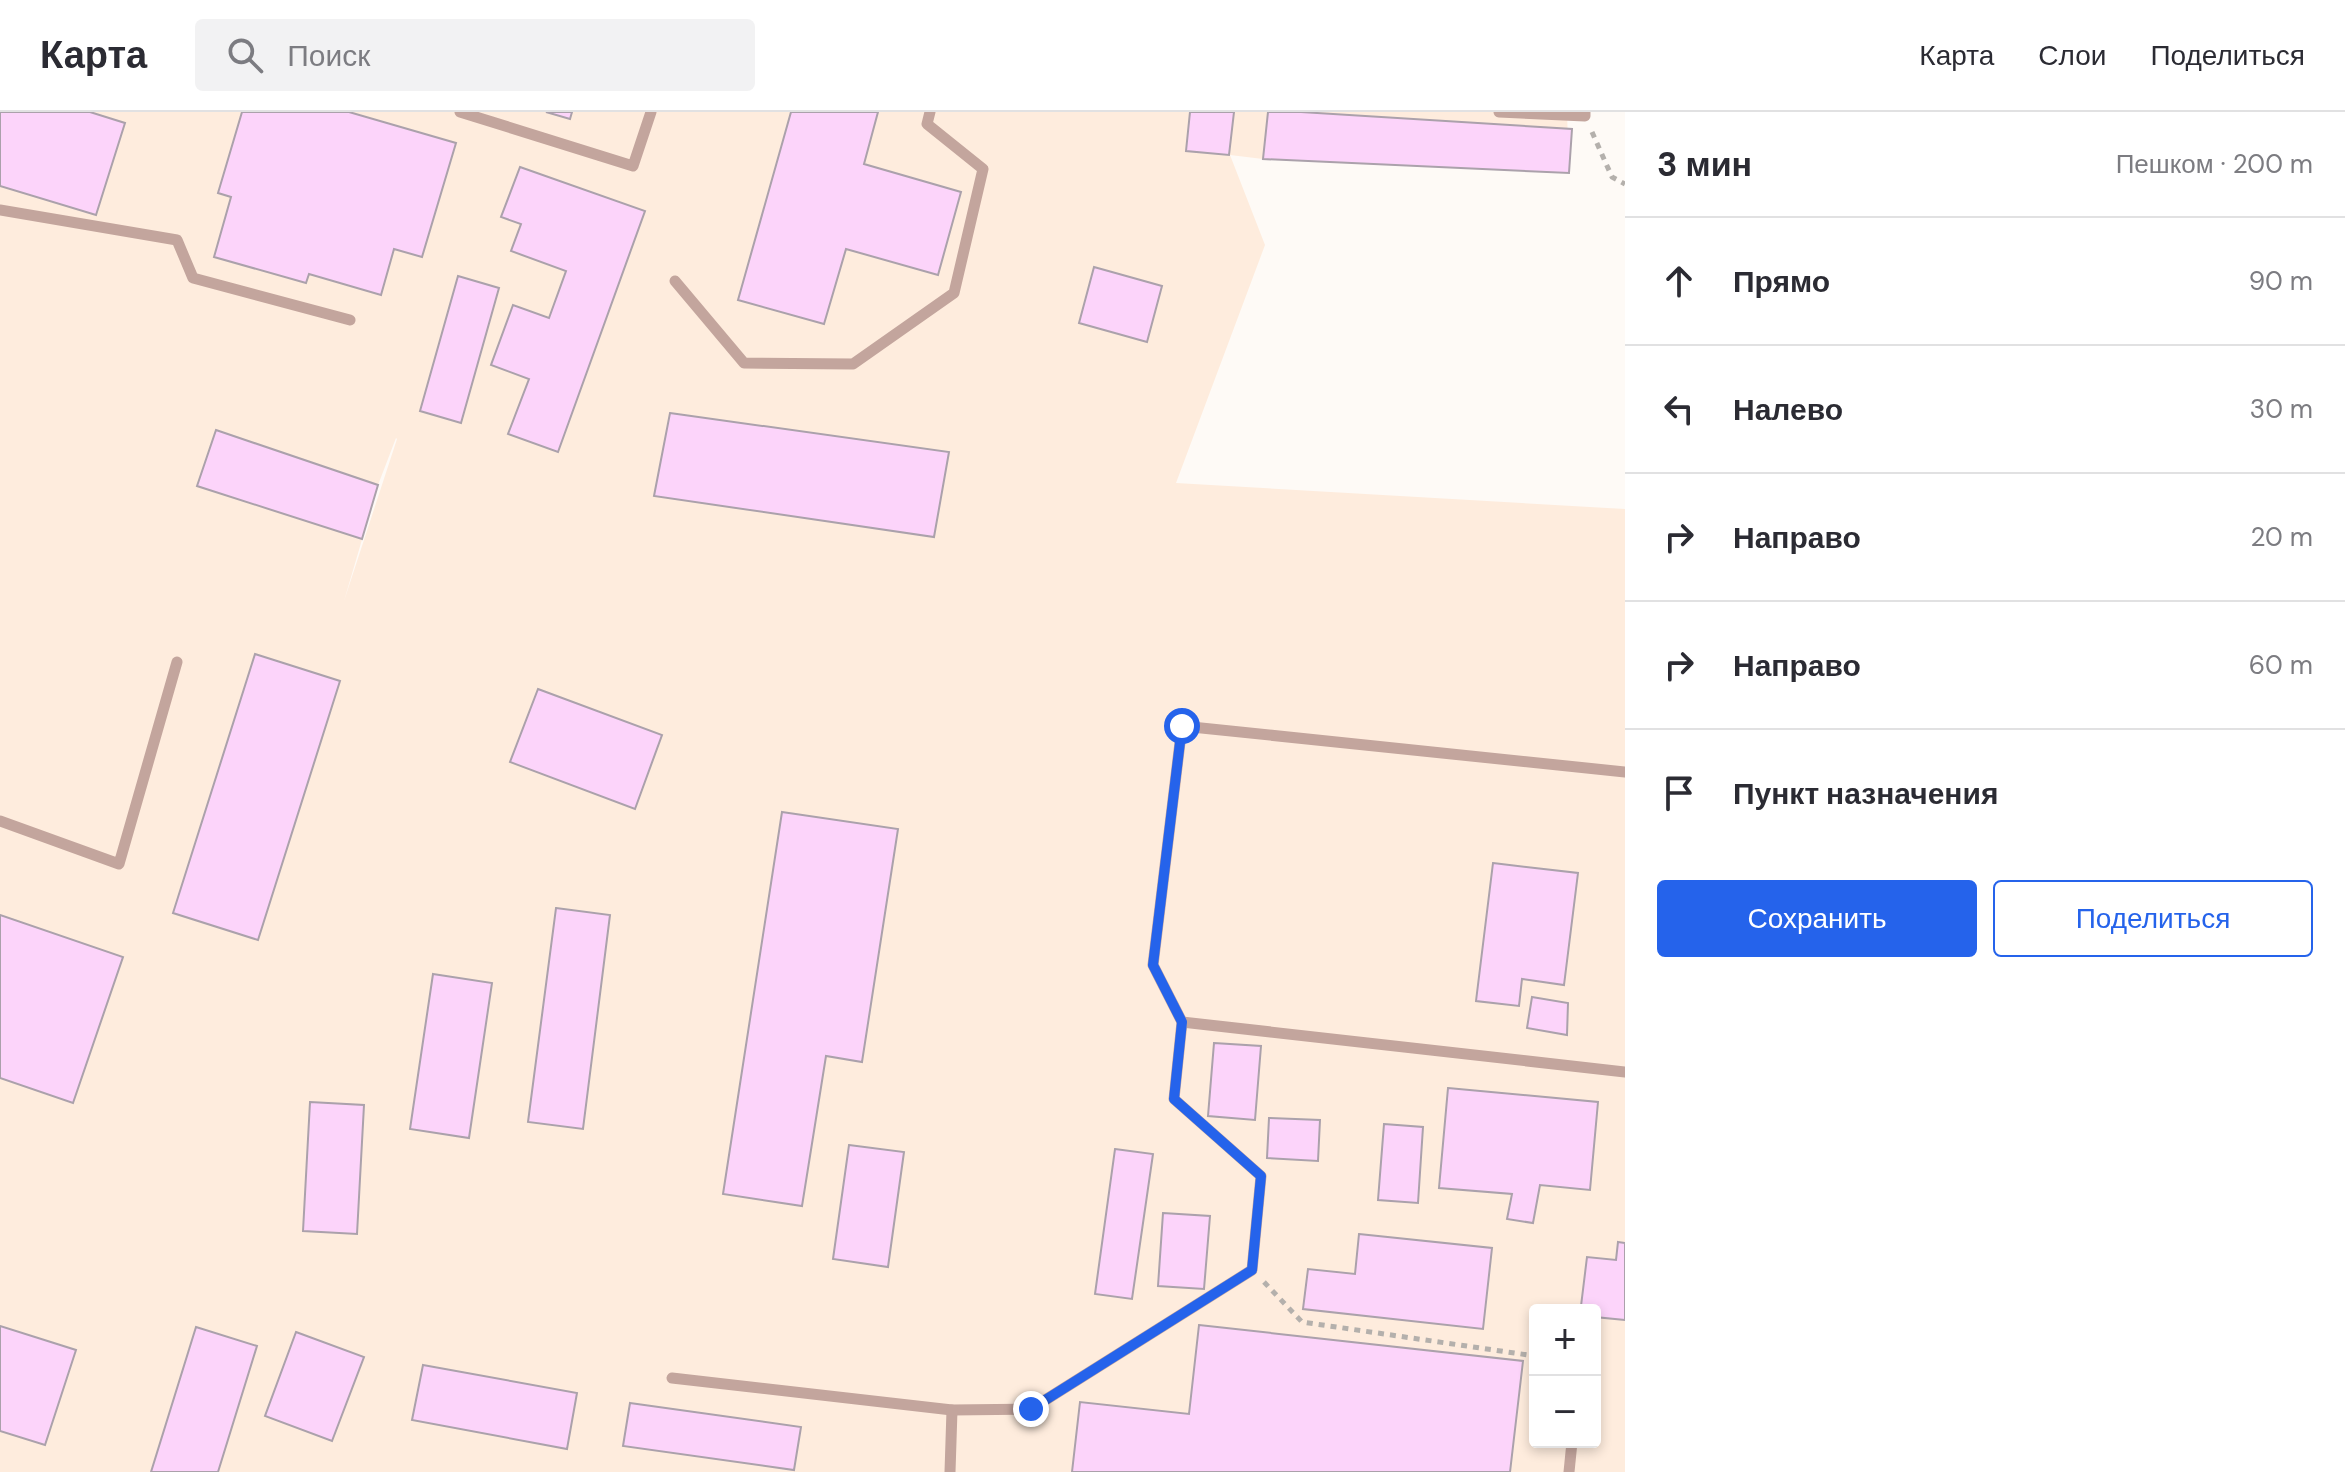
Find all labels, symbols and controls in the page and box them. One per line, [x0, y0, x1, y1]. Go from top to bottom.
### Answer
search box [195, 19, 755, 91]
text: Карта [40, 30, 147, 80]
icon: search [223, 33, 267, 77]
text: Поиск [287, 36, 370, 75]
text: Карта [1919, 37, 1994, 74]
text: Слои [2038, 37, 2106, 74]
text: Поделиться [2150, 37, 2305, 74]
text: 3 мин [1657, 142, 1752, 187]
text: Пешком · 200 m [2116, 147, 2313, 181]
icon: ahead [1657, 259, 1701, 303]
text: Прямо [1733, 262, 1830, 301]
text: 90 m [2249, 264, 2313, 298]
icon: left [1657, 387, 1701, 431]
text: Налево [1733, 390, 1843, 429]
text: 30 m [2250, 392, 2313, 426]
icon: right [1657, 515, 1701, 559]
text: Направо [1733, 518, 1861, 557]
text: 20 m [2250, 520, 2313, 554]
icon: right [1657, 643, 1701, 687]
text: Направо [1733, 646, 1861, 685]
text: 60 m [2249, 648, 2313, 682]
route start [1164, 708, 1200, 744]
icon: arrive [1657, 771, 1701, 815]
text: Пункт назначения [1733, 774, 1998, 813]
button: Сохранить [1657, 880, 1977, 957]
button: Поделиться [1993, 880, 2313, 957]
map controls [1529, 1304, 1601, 1448]
button: + [1529, 1304, 1601, 1376]
button: − [1529, 1376, 1601, 1448]
route end [1013, 1391, 1049, 1427]

